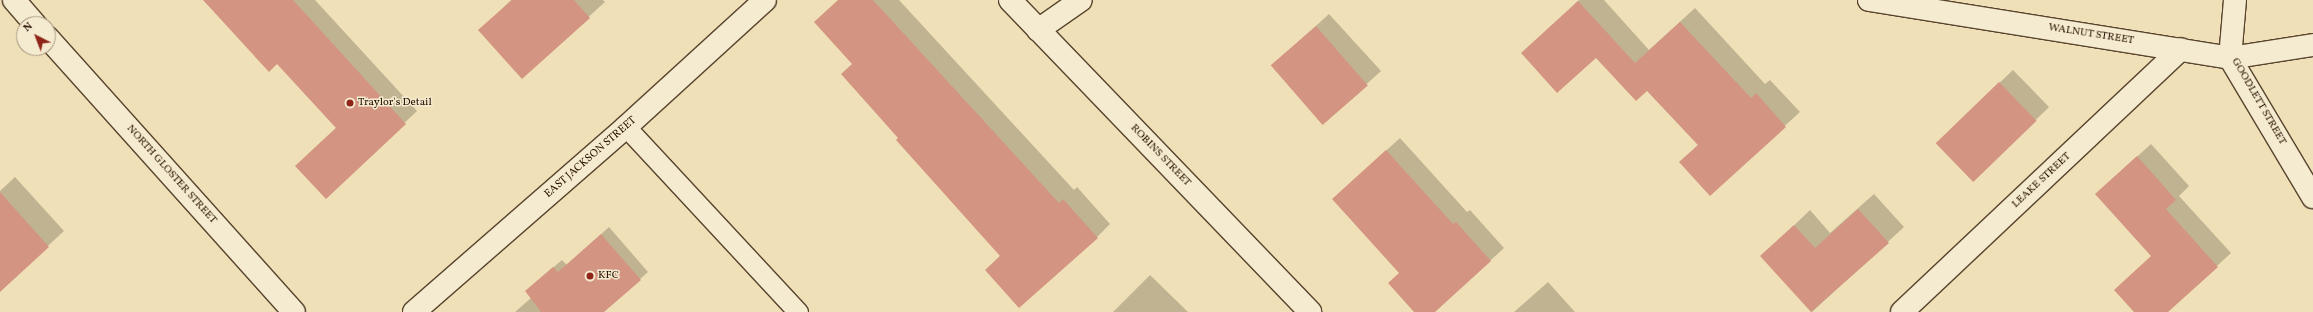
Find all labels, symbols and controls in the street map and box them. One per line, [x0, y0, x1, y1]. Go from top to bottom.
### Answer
north arrow [16, 16, 56, 56]
text: N [20, 19, 36, 36]
street label: WALNUT STREET [2047, 22, 2135, 48]
street label: GOODLETT STREET [2228, 56, 2288, 148]
place label: Traylor's Detail [358, 96, 432, 110]
marker: Traylor's Detail [345, 98, 355, 108]
street label: EAST JACKSON STREET [542, 114, 640, 202]
street label: ROBINS STREET [1127, 122, 1193, 190]
street label: NORTH GLOSTER STREET [123, 123, 219, 227]
street label: LEAKE STREET [2010, 150, 2074, 212]
place label: KFC [598, 269, 619, 283]
marker: KFC [585, 271, 595, 281]

